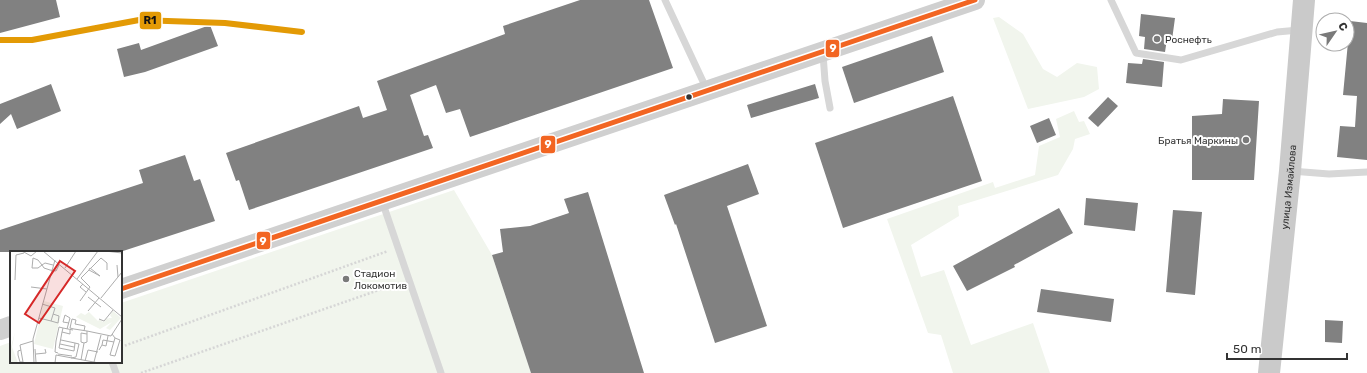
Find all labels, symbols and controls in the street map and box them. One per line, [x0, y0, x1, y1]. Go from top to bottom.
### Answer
line badge: R1 [139, 11, 162, 30]
north arrow [1315, 12, 1355, 52]
text: R1 [143, 14, 157, 27]
text: С [1335, 20, 1351, 34]
marker: Роснефть [1152, 34, 1162, 44]
place label: Роснефть [1165, 34, 1212, 46]
line badge: 9 [825, 39, 840, 58]
text: 9 [829, 42, 837, 55]
unlabelled marker [684, 92, 694, 102]
line badge: 9 [540, 135, 556, 154]
place label: Братья Маркины [1158, 135, 1238, 147]
marker: Братья Маркины [1241, 135, 1251, 145]
text: 9 [544, 138, 552, 151]
street label: улица Измайлова [1279, 144, 1299, 230]
line badge: 9 [256, 231, 271, 250]
text: 9 [259, 235, 267, 248]
inset map [10, 251, 122, 363]
place label: Стадион Локомотив [354, 268, 407, 292]
marker: Стадион Локомотив [341, 274, 351, 284]
scale bar [1227, 335, 1347, 361]
text: 50 m [1233, 342, 1261, 356]

